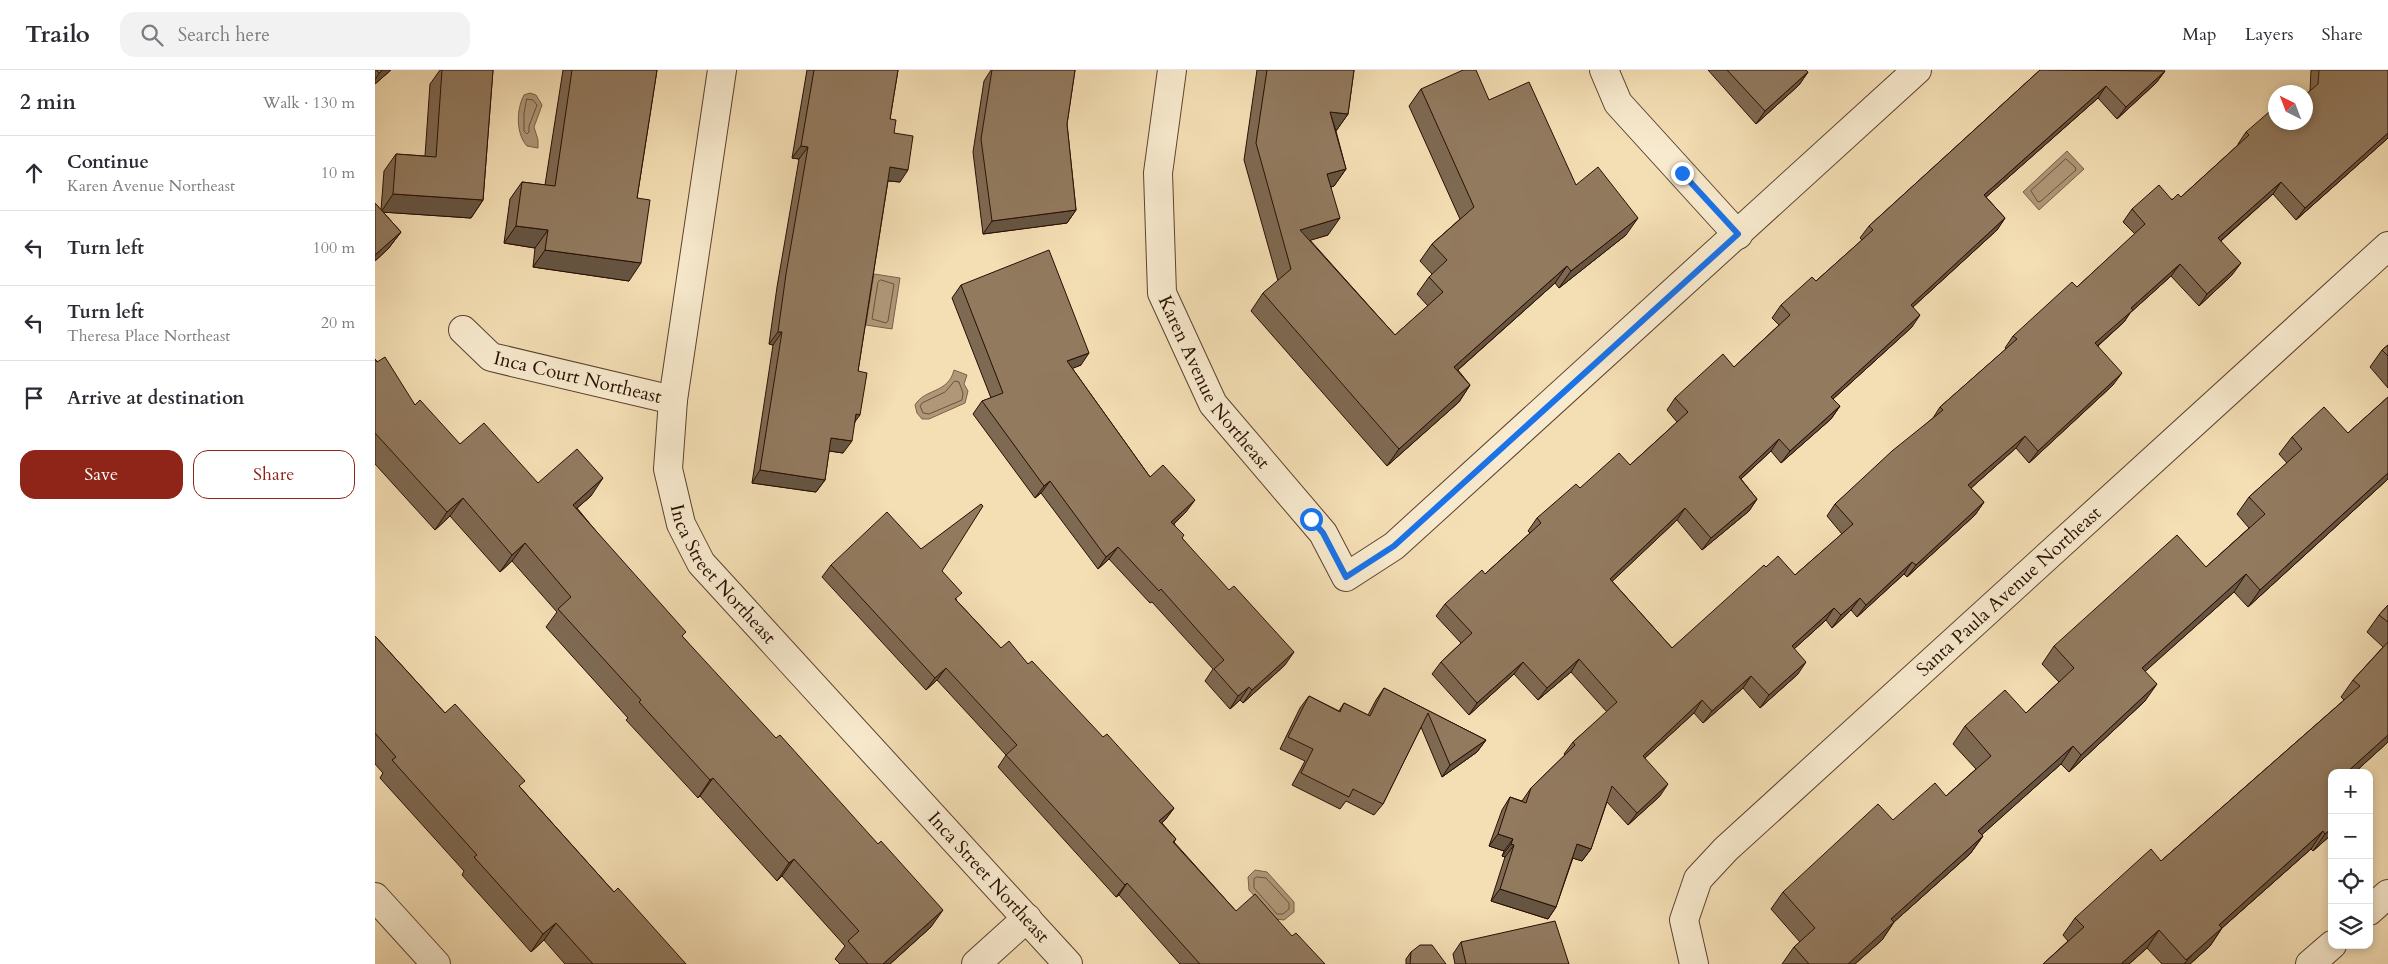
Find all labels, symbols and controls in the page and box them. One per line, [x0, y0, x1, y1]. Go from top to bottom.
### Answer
search box [120, 12, 470, 57]
text: Trailo [25, 18, 90, 51]
icon: search [138, 21, 166, 49]
text: Search here [178, 22, 270, 48]
text: Map [2182, 22, 2217, 47]
text: Layers [2245, 22, 2294, 47]
text: Share [2322, 22, 2363, 47]
north arrow [2268, 85, 2313, 130]
text: 2 min [20, 88, 76, 117]
text: Walk · 130 m [263, 92, 355, 114]
text: Continue [67, 149, 149, 175]
icon: ahead [20, 159, 48, 187]
text: 10 m [321, 162, 355, 184]
route end [1671, 162, 1694, 185]
text: Karen Avenue Northeast [67, 175, 235, 197]
icon: left [20, 234, 48, 262]
text: Turn left [67, 235, 144, 261]
text: 100 m [313, 237, 355, 259]
street label: Karen Avenue Northeast [1152, 291, 1276, 475]
text: Turn left [67, 299, 144, 325]
icon: left [20, 309, 48, 337]
text: 20 m [321, 312, 355, 334]
text: Theresa Place Northeast [67, 325, 230, 347]
street label: Inca Court Northeast [491, 345, 664, 410]
icon: arrive [20, 384, 48, 412]
text: Arrive at destination [67, 385, 244, 411]
button: Save [20, 450, 183, 499]
button: Share [193, 450, 355, 499]
street label: Santa Paula Avenue Northeast [1911, 500, 2107, 682]
street label: Inca Street Northeast [664, 502, 782, 650]
route start [1300, 508, 1323, 531]
map controls [2328, 769, 2373, 949]
button: + [2328, 769, 2373, 814]
street label: Inca Street Northeast [922, 806, 1055, 948]
button: − [2328, 814, 2373, 859]
button: locate [2328, 859, 2373, 904]
button: layers [2328, 904, 2373, 949]

